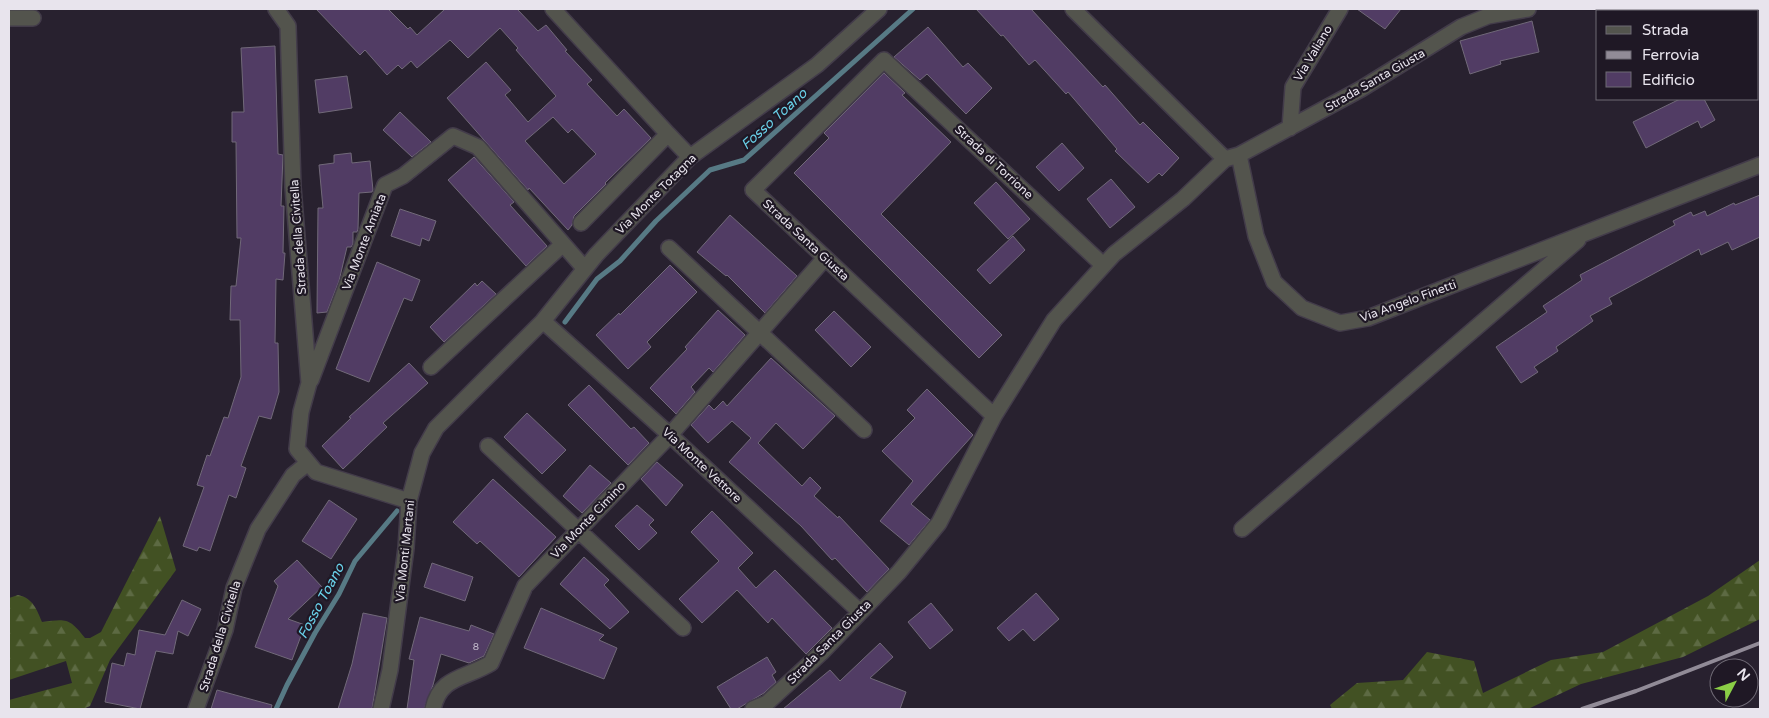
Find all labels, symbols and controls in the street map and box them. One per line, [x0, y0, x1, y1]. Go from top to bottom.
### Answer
legend [1596, 10, 1759, 100]
text: Strada [1642, 21, 1689, 39]
street label: Via Valiano [1291, 22, 1335, 84]
street label: Strada Santa Giusta [1323, 46, 1427, 114]
text: Ferrovia [1642, 46, 1699, 64]
text: Edificio [1642, 71, 1695, 89]
water label: Fosso Toano [737, 84, 812, 153]
street label: Strada di Torrione [952, 122, 1036, 202]
street label: Via Monte Totagna [613, 151, 699, 237]
street label: Strada della Civitella [287, 179, 309, 295]
street label: Via Monte Amiata [339, 192, 389, 292]
street label: Strada Santa Giusta [760, 196, 852, 284]
street label: Via Angelo Finetti [1358, 277, 1458, 325]
street label: Via Monte Vettore [659, 425, 745, 506]
street label: Via Monte Cimino [548, 479, 628, 561]
street label: Via Monti Martani [393, 499, 417, 603]
water label: Fosso Toano [294, 559, 349, 642]
street label: Strada della Civitella [196, 579, 244, 693]
street label: Strada Santa Giusta [784, 597, 874, 687]
house number: 8 [473, 641, 479, 653]
north arrow [1709, 658, 1759, 708]
text: N [1733, 665, 1754, 685]

